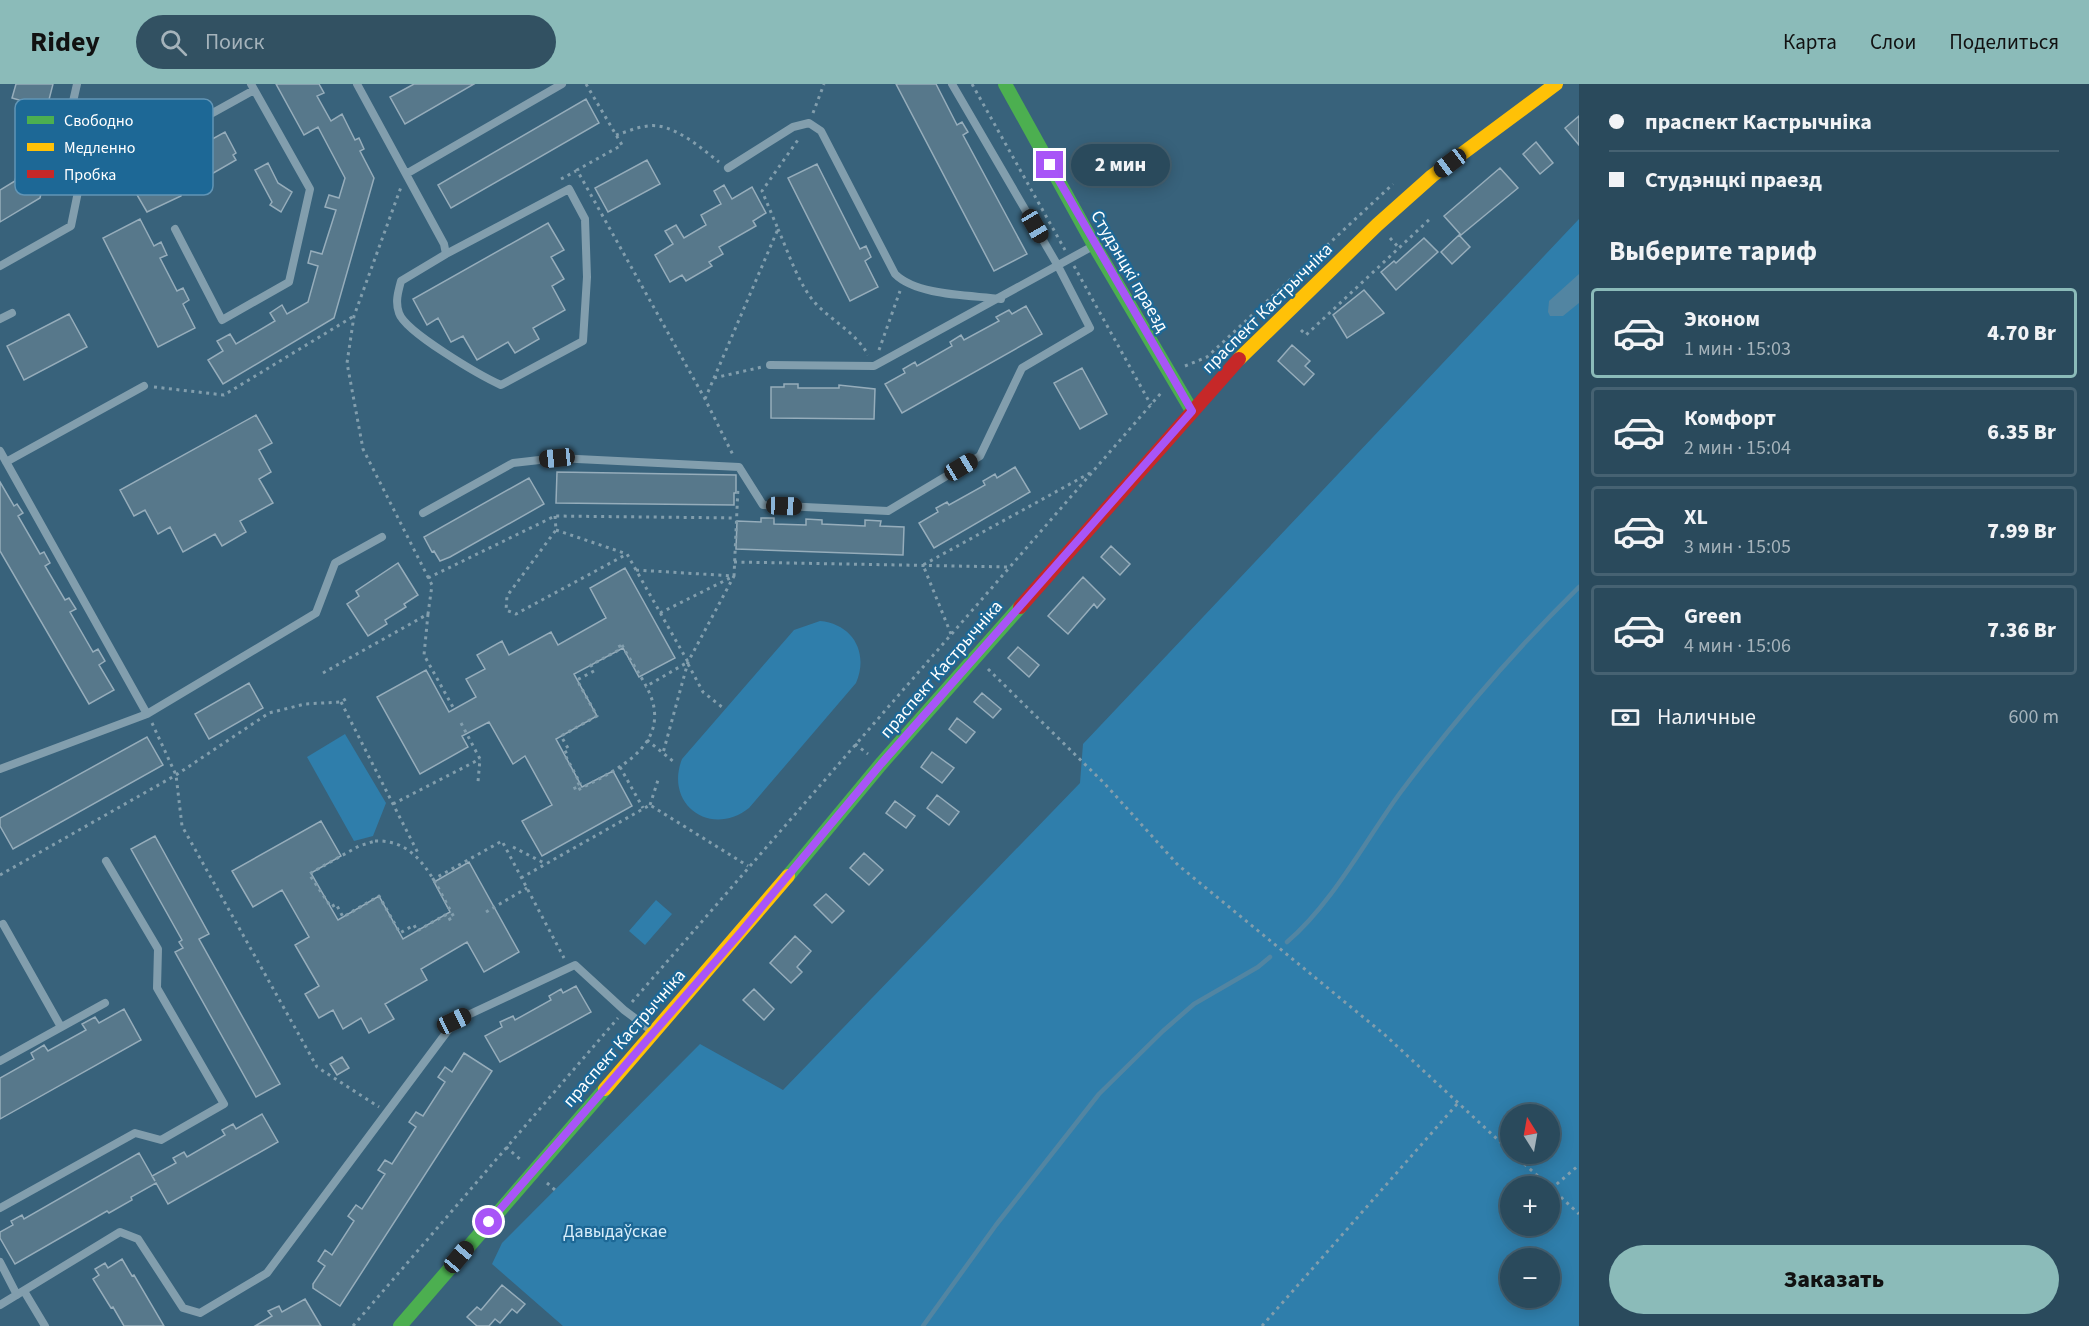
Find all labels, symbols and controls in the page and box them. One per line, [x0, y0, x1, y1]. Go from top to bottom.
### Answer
search box [136, 15, 556, 69]
text: Ridey [30, 22, 100, 62]
icon: search [157, 26, 190, 59]
text: Поиск [205, 26, 264, 58]
text: Карта [1783, 27, 1837, 57]
text: Слои [1870, 27, 1916, 57]
text: Поделиться [1949, 27, 2059, 57]
legend [15, 99, 213, 195]
text: праспект Кастрычніка [1645, 106, 1872, 138]
text: Свободно [64, 110, 134, 132]
text: Медленно [64, 137, 135, 159]
callout: 2 мин [1071, 144, 1170, 186]
car [1430, 145, 1470, 181]
route end [1036, 151, 1063, 178]
text: 2 мин [1095, 151, 1146, 179]
text: Пробка [64, 164, 116, 186]
text: Студэнцкі праезд [1645, 164, 1822, 196]
car [1018, 206, 1052, 246]
street label: Студэнцкі праезд [1085, 206, 1175, 337]
text: Выберите тариф [1609, 232, 1817, 271]
street label: праспект Кастрычніка [1196, 237, 1338, 379]
text: Эконом [1684, 303, 1760, 335]
icon: car [1612, 306, 1666, 360]
text: 4.70 Br [1987, 317, 2056, 349]
text: 1 мин · 15:03 [1684, 335, 1791, 363]
text: Комфорт [1684, 402, 1776, 434]
icon: car [1612, 405, 1666, 459]
text: 6.35 Br [1987, 416, 2056, 448]
text: 2 мин · 15:04 [1684, 434, 1791, 462]
car [538, 447, 576, 469]
car [941, 450, 981, 484]
car [766, 496, 802, 516]
text: XL [1684, 501, 1708, 533]
icon: car [1612, 504, 1666, 558]
text: 7.99 Br [1987, 515, 2056, 547]
text: 3 мин · 15:05 [1684, 533, 1791, 561]
street label: праспект Кастрычніка [874, 595, 1008, 744]
text: Green [1684, 600, 1742, 632]
icon: car [1612, 603, 1666, 657]
text: 7.36 Br [1987, 614, 2056, 646]
text: 4 мин · 15:06 [1684, 632, 1791, 660]
icon: cash [1609, 701, 1642, 734]
text: Наличные [1657, 701, 1756, 733]
text: 600 m [2009, 703, 2059, 731]
street label: праспект Кастрычніка [557, 964, 691, 1113]
car [434, 1005, 474, 1037]
north arrow [1500, 1104, 1560, 1164]
map controls [1500, 1104, 1560, 1308]
button: + [1500, 1176, 1560, 1236]
route start [475, 1208, 502, 1235]
park label: Давыдаўскае [563, 1219, 667, 1244]
car [441, 1237, 477, 1277]
button: Заказать [1609, 1245, 2059, 1314]
button: − [1500, 1248, 1560, 1308]

